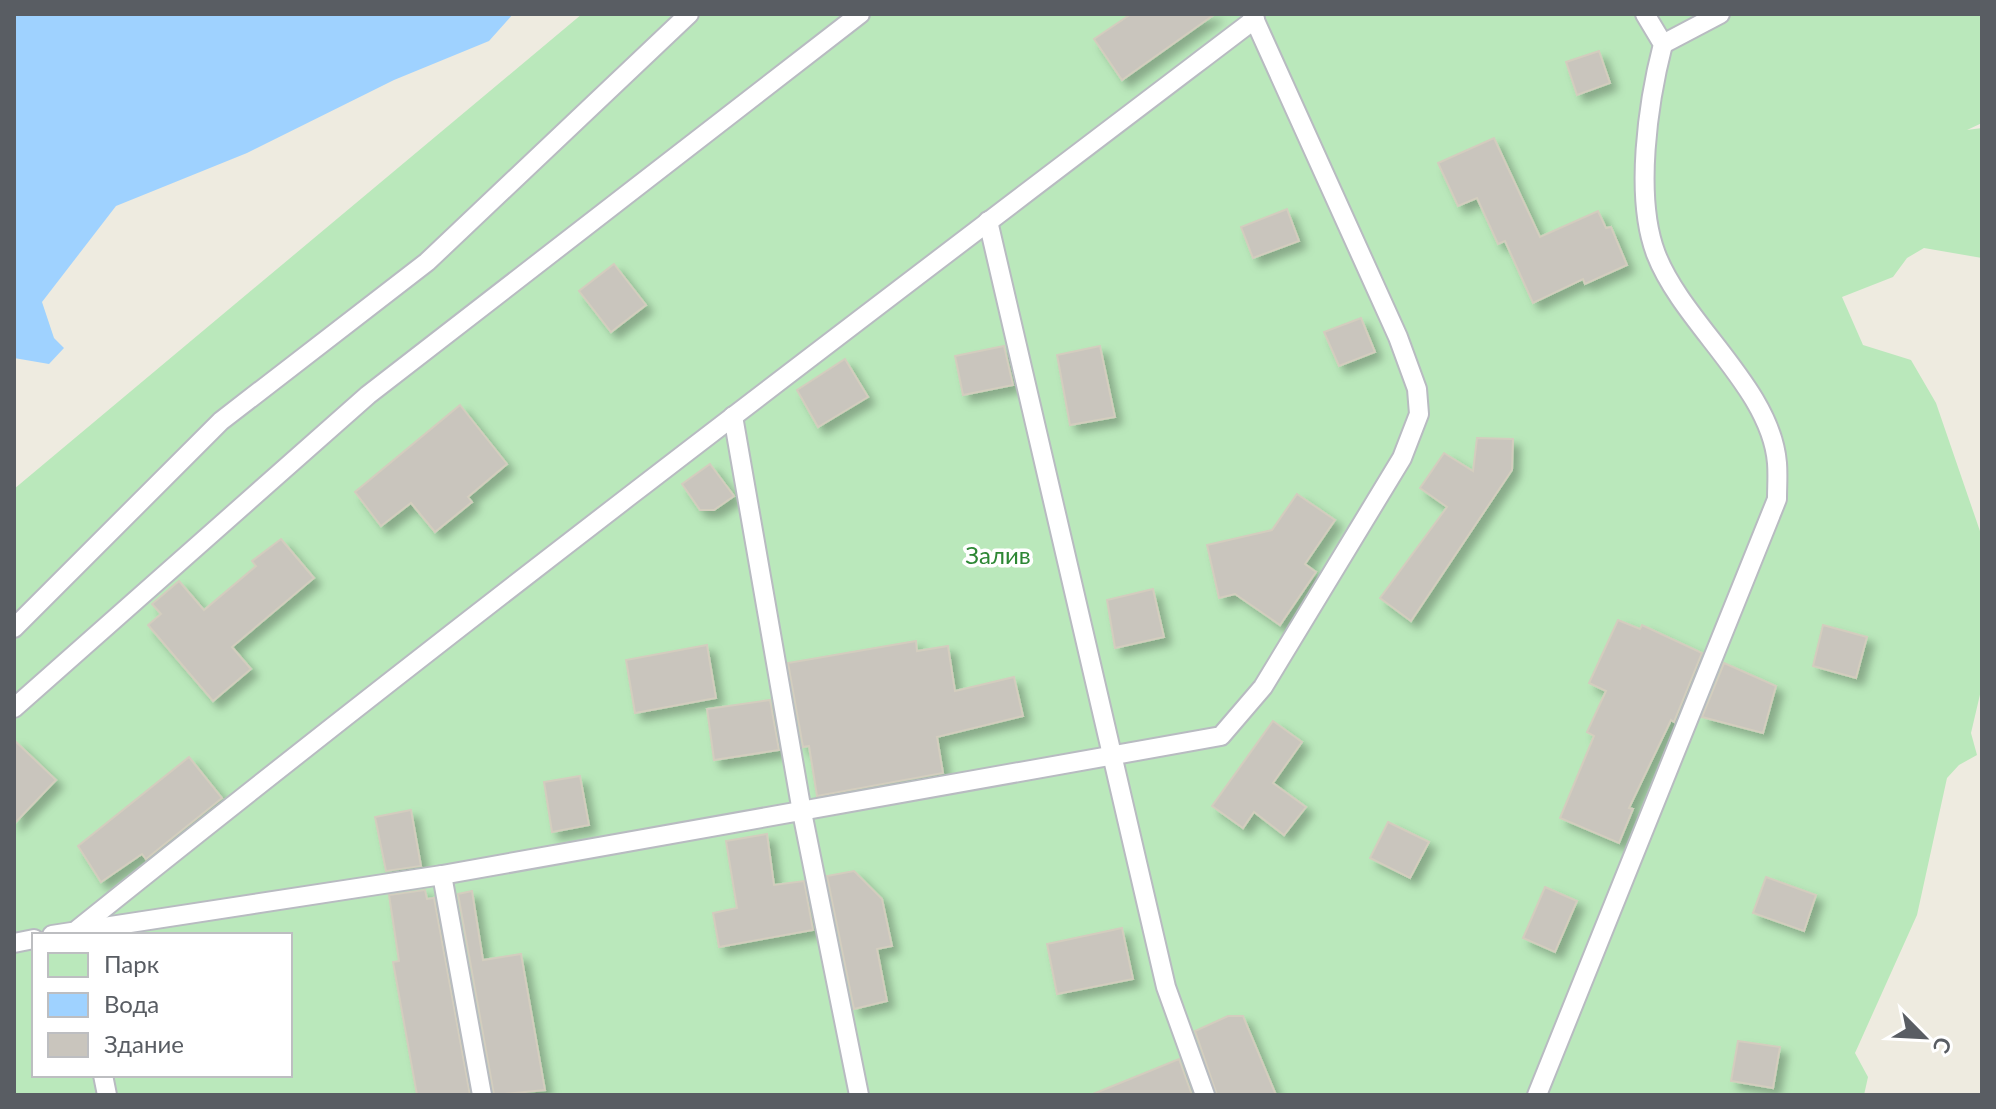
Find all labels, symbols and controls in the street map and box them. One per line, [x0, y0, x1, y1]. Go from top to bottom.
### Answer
park label: Залив [965, 540, 1031, 569]
legend [32, 933, 292, 1077]
text: Парк [104, 949, 160, 978]
text: Вода [104, 989, 159, 1018]
north arrow [1884, 997, 1964, 1077]
text: Здание [104, 1029, 184, 1058]
text: С [1927, 1033, 1958, 1058]

